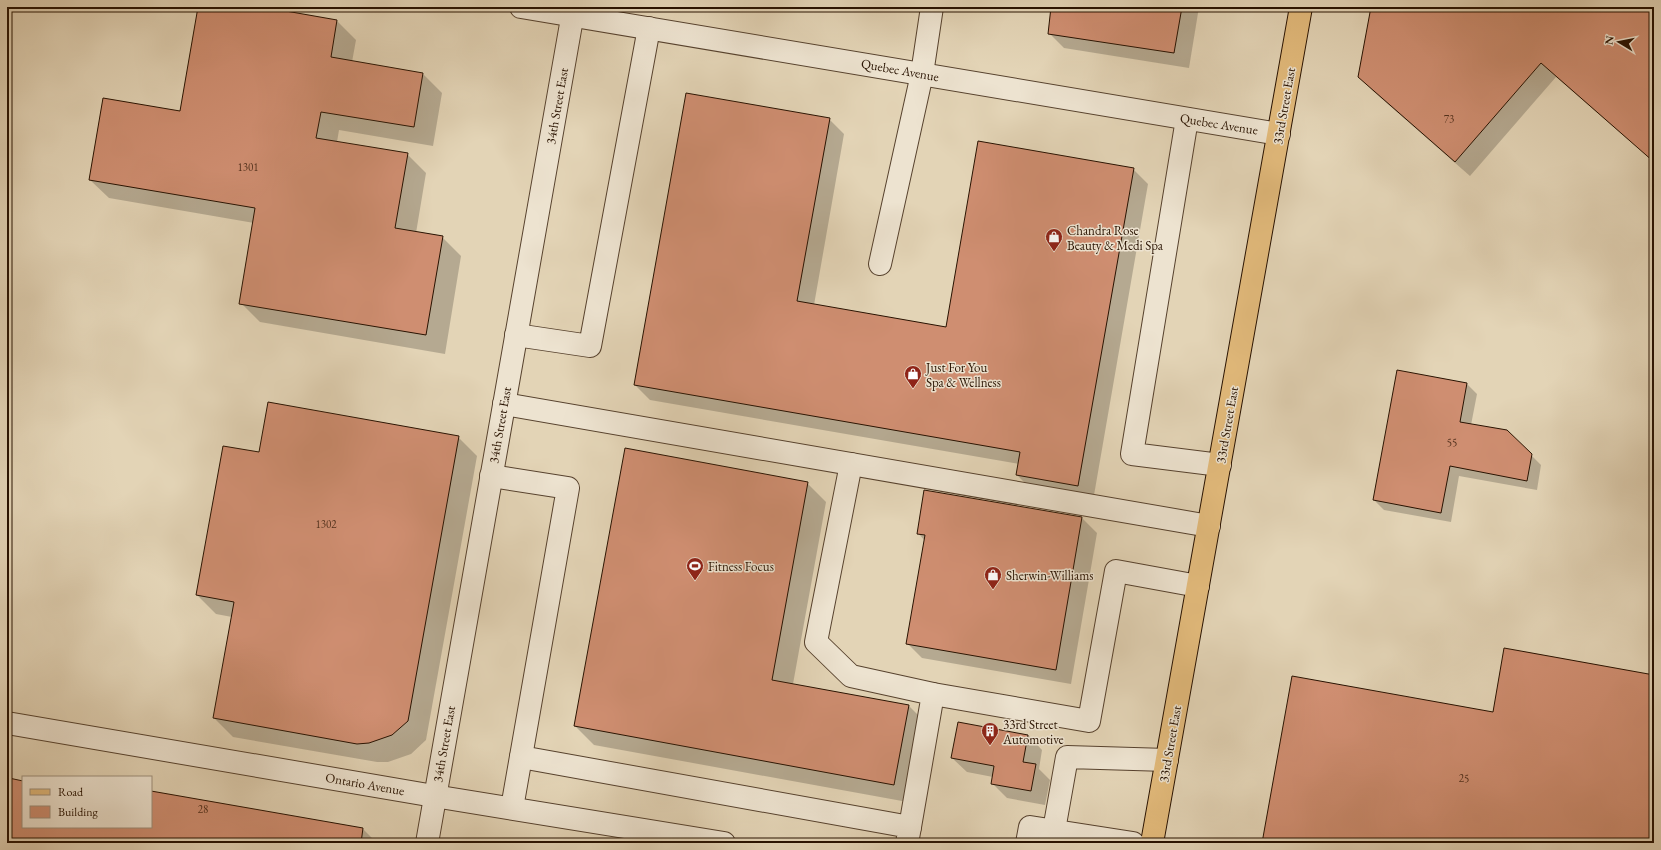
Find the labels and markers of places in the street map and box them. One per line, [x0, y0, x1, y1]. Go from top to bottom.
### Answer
place label: Chandra Rose Beauty & Medi Spa [1067, 222, 1164, 254]
shop icon: Chandra Rose Beauty & Medi Spa [1044, 227, 1064, 252]
place label: Just For You Spa & Wellness [925, 359, 1001, 391]
shop icon: Just For You Spa & Wellness [903, 364, 923, 389]
sports icon: Fitness Focus [685, 556, 705, 581]
place label: Fitness Focus [708, 558, 774, 575]
shop icon: Sherwin-Williams [983, 565, 1003, 590]
place label: Sherwin-Williams [1006, 567, 1094, 584]
place label: 33rd Street Automotive [1002, 716, 1064, 748]
building icon: 33rd Street Automotive [980, 721, 1000, 746]

